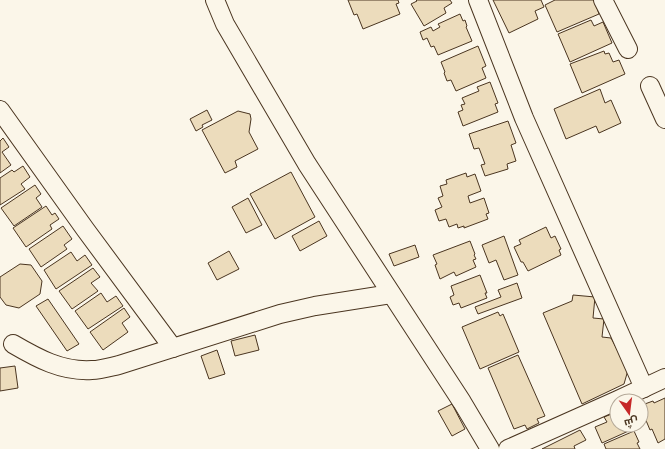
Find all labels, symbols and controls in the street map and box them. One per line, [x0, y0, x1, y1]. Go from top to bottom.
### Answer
north arrow [609, 393, 649, 433]
text: ش [623, 414, 640, 430]

